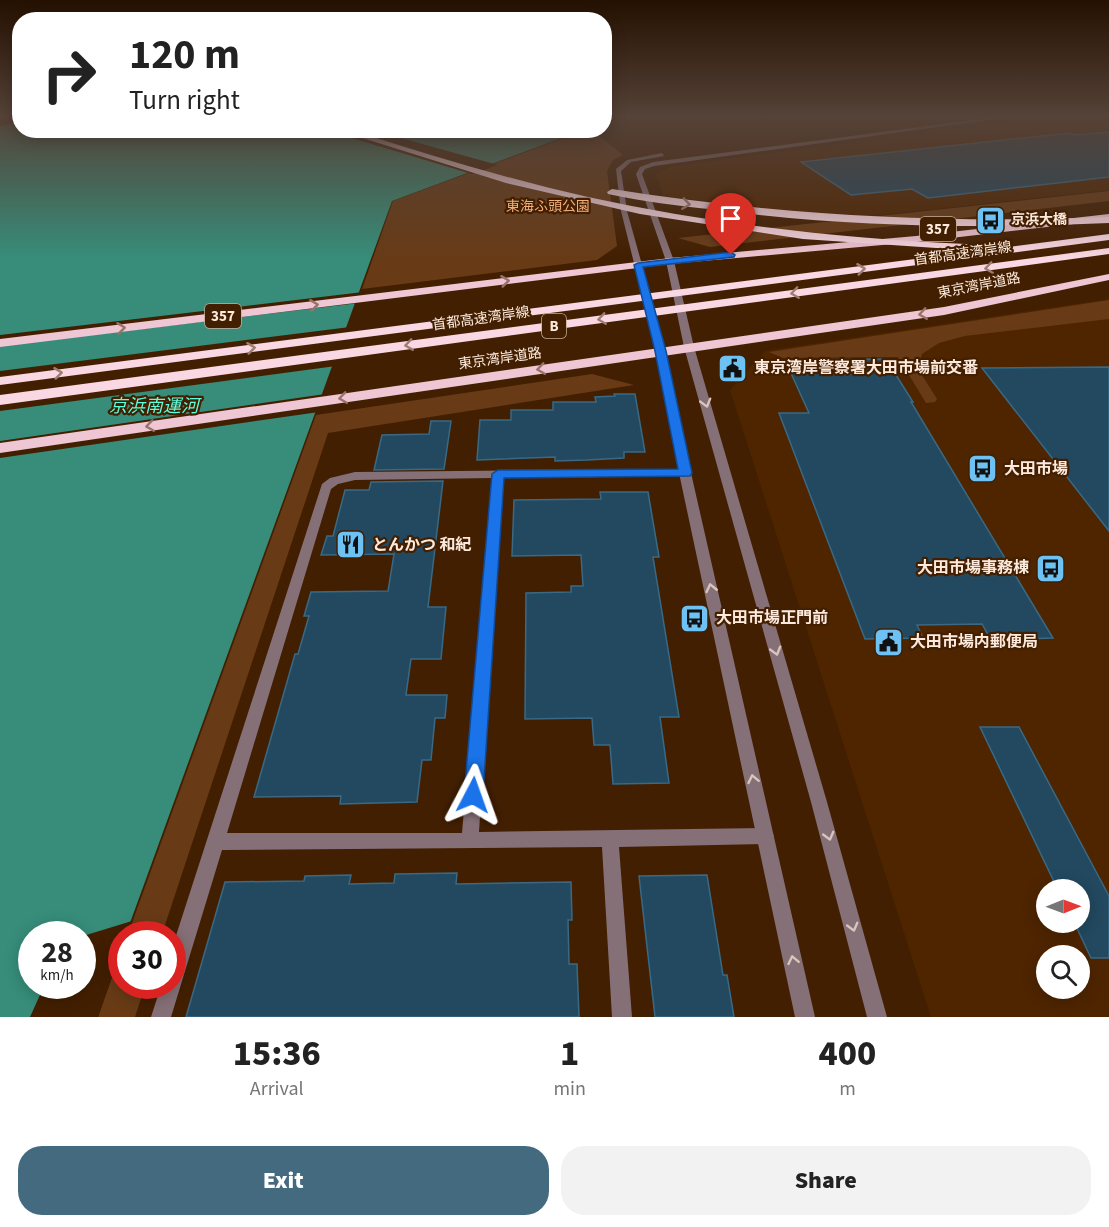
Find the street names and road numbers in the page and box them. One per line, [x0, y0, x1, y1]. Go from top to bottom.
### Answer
road number: 357 [920, 217, 956, 241]
street label: 首都高速湾岸線 [913, 237, 1013, 271]
street label: 東京湾岸道路 [936, 268, 1022, 304]
street label: 首都高速湾岸線 [431, 302, 531, 336]
road number: 357 [205, 304, 241, 328]
road number: B [542, 314, 566, 338]
street label: 東京湾岸道路 [457, 343, 543, 375]

